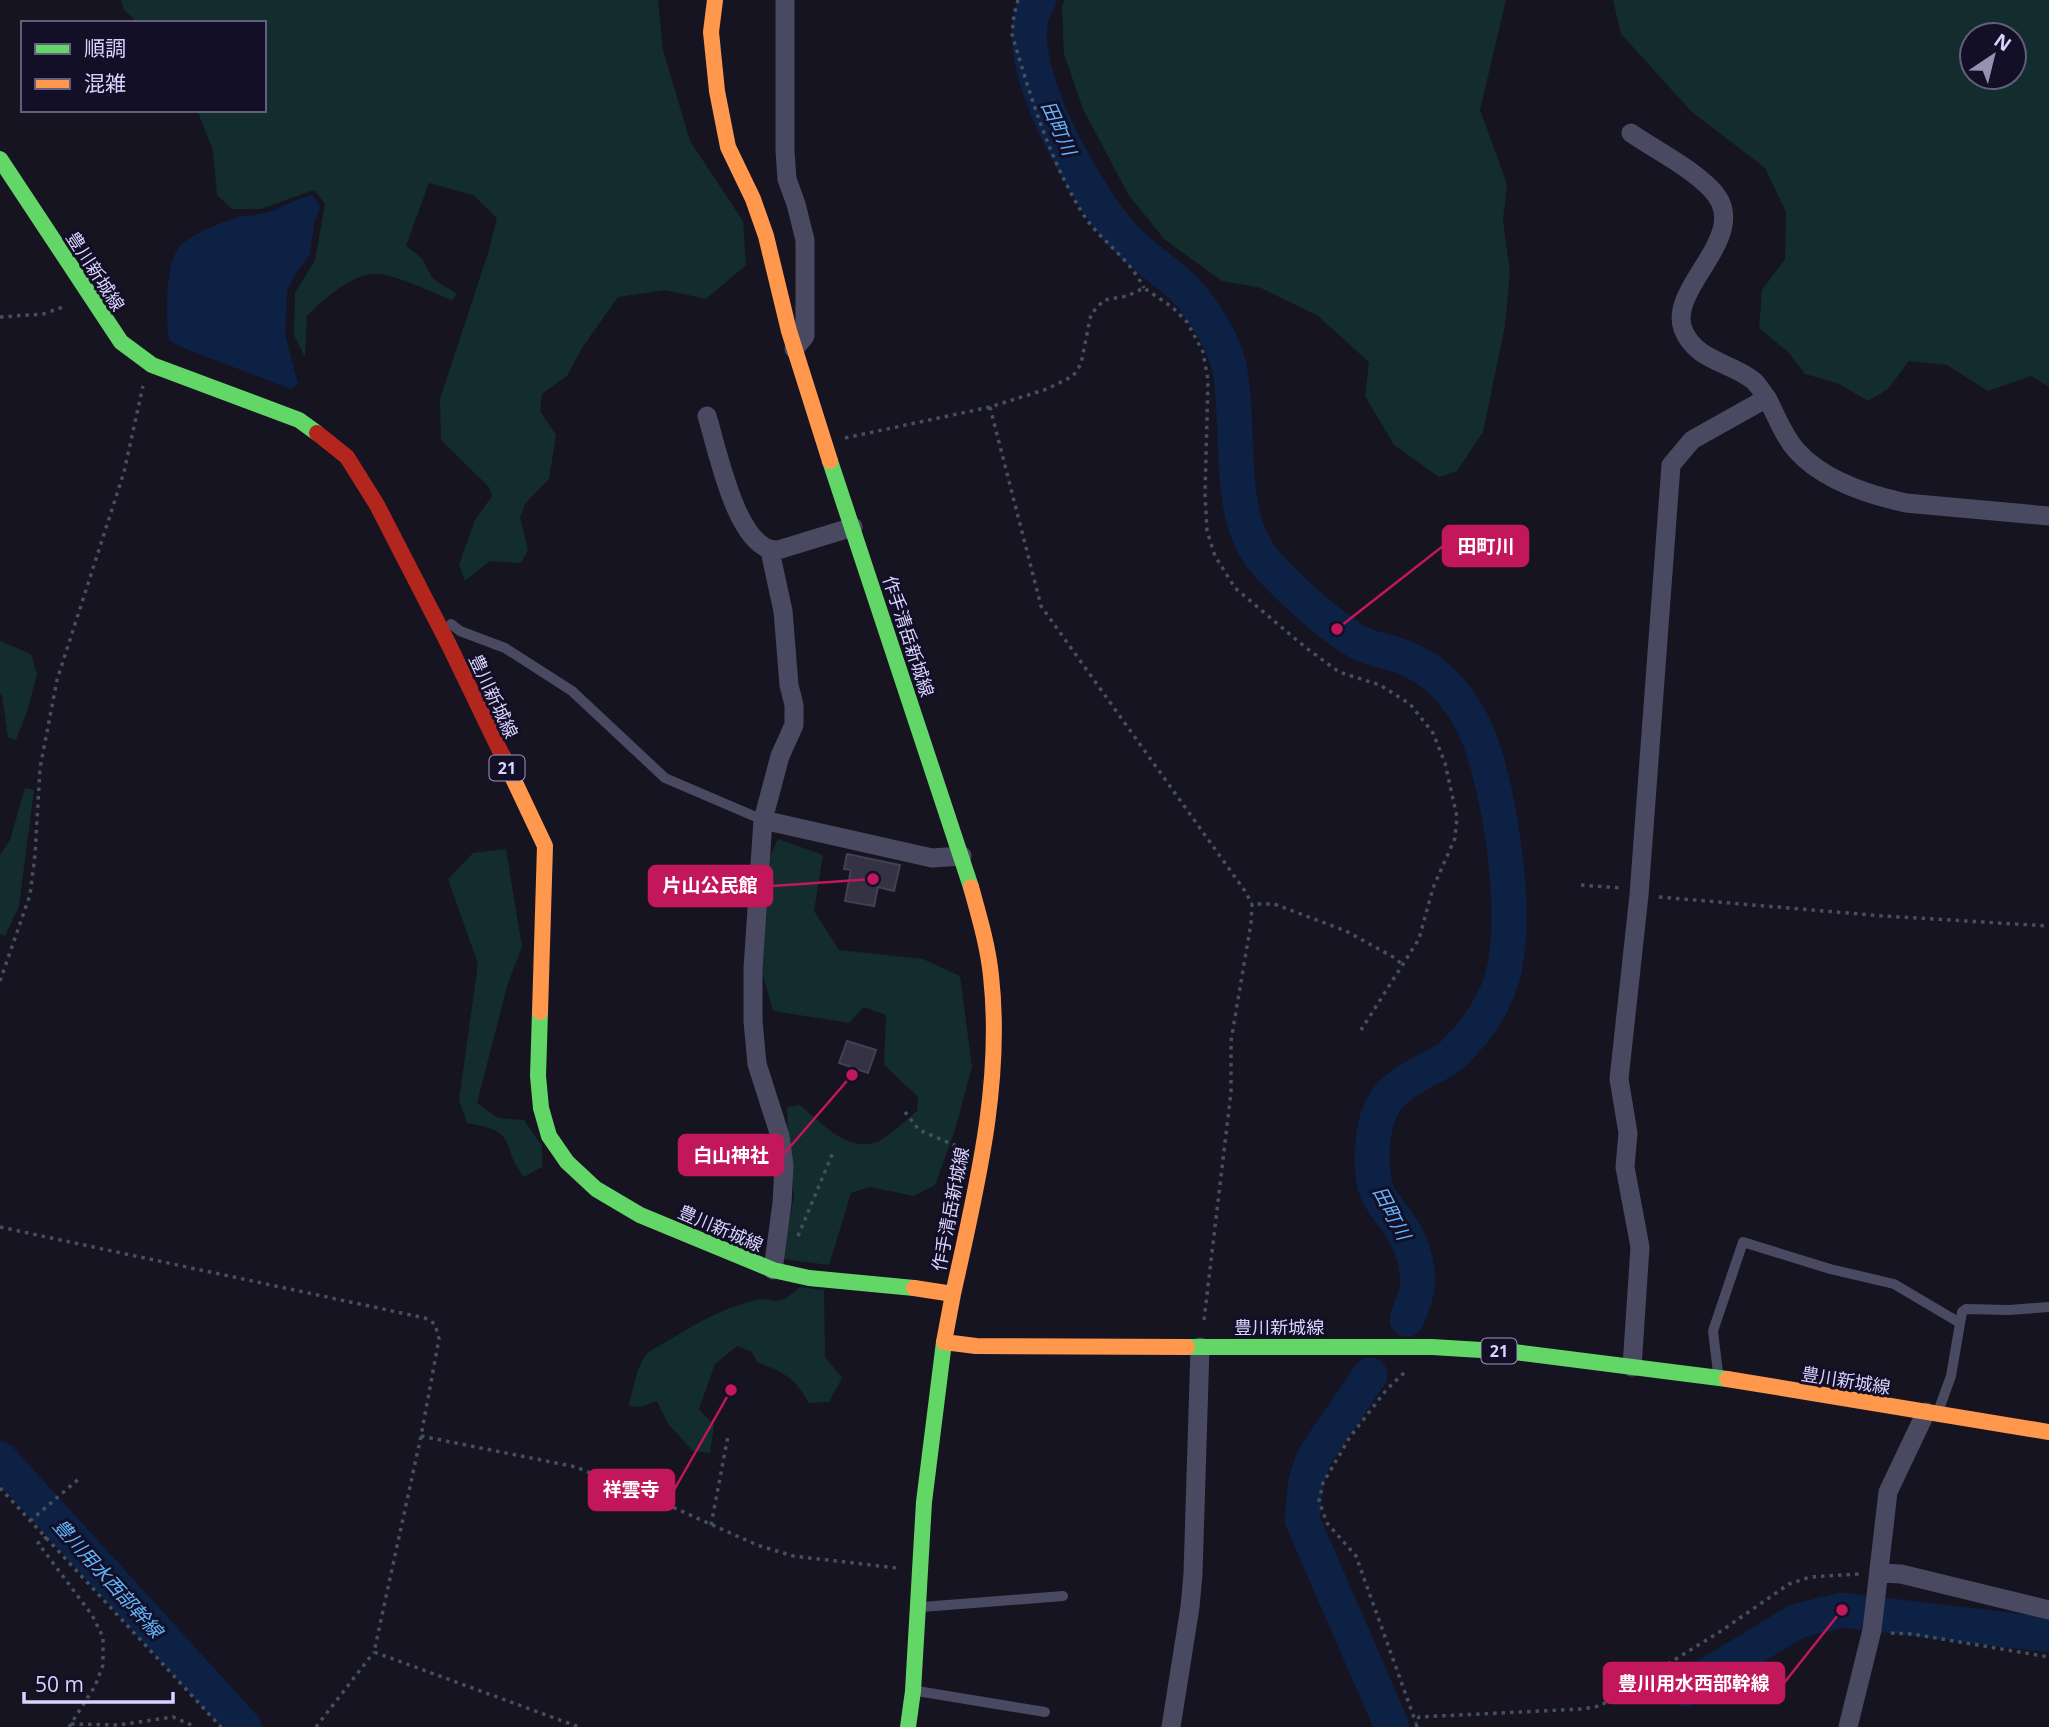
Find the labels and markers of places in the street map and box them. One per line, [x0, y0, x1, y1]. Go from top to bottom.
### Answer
callout: 田町川 [1443, 526, 1528, 566]
callout: 片山公民館 [649, 866, 772, 906]
callout: 白山神社 [679, 1135, 783, 1175]
callout: 祥雲寺 [589, 1470, 674, 1510]
callout: 豊川用水西部幹線 [1604, 1663, 1784, 1703]

